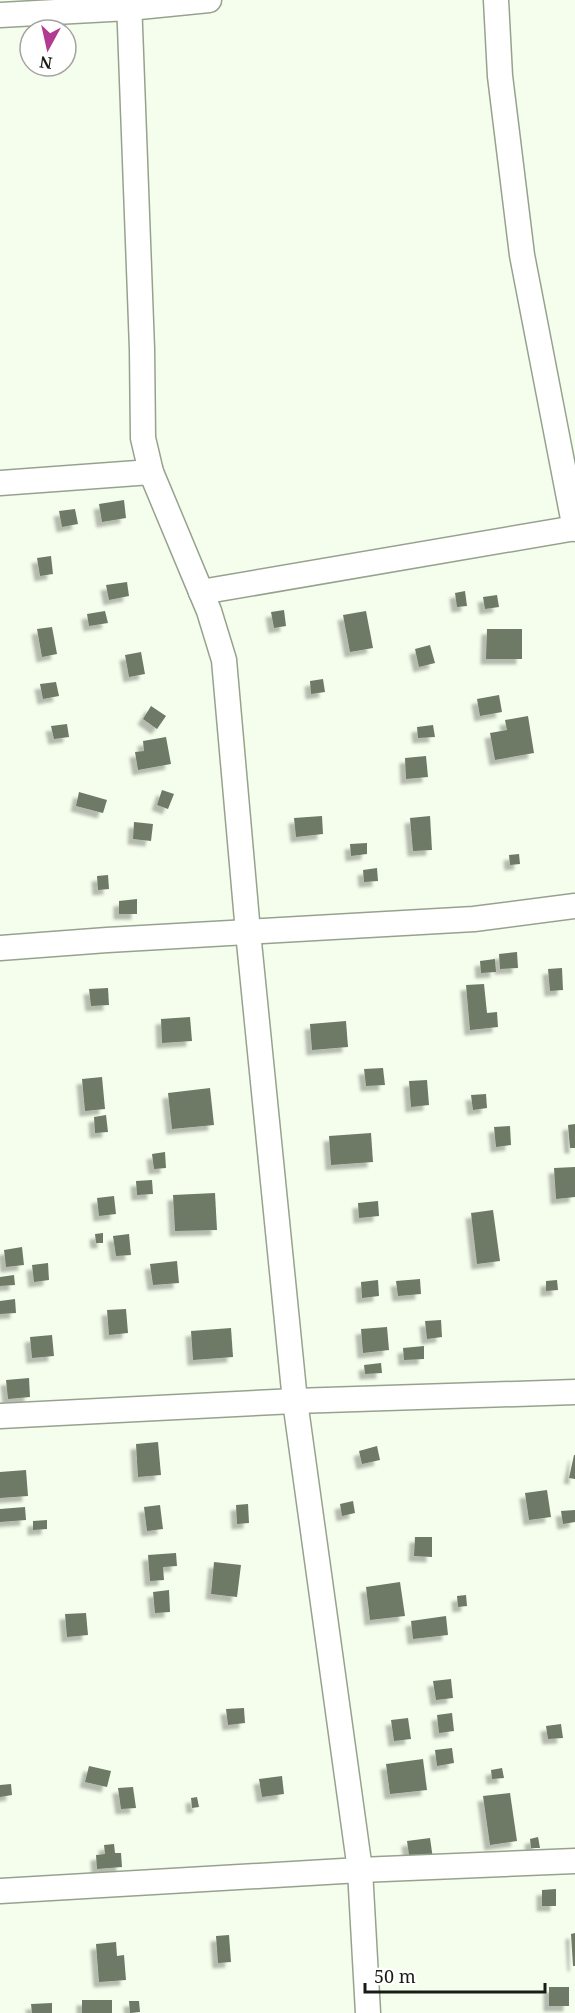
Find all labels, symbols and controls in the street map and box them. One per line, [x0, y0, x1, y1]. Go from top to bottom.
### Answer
north arrow [18, 18, 78, 78]
text: N [38, 51, 54, 75]
scale bar [365, 1956, 545, 1994]
text: 50 m [374, 1964, 416, 1988]

